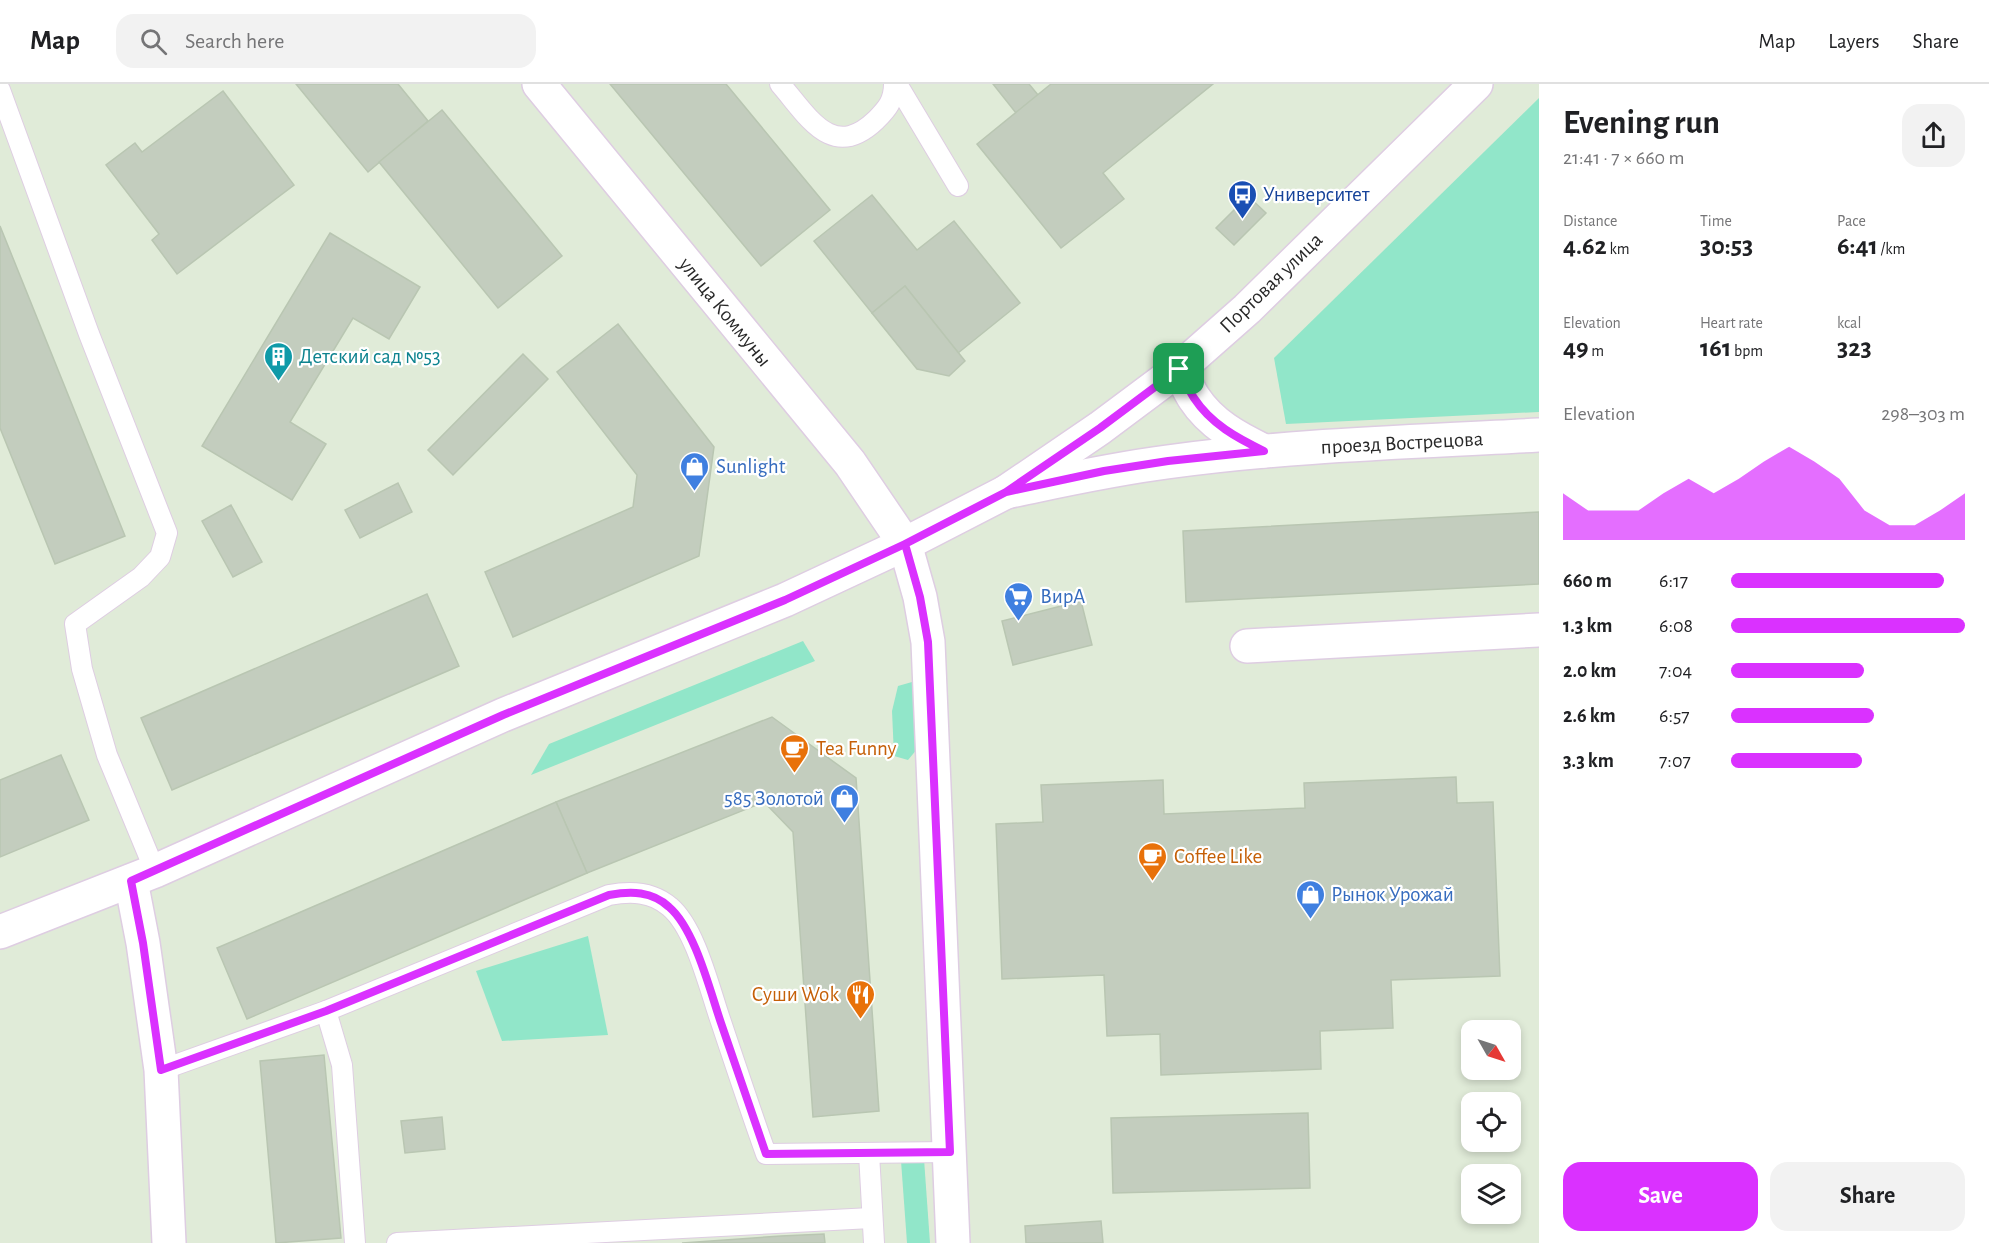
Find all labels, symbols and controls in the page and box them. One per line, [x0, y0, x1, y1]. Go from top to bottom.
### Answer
search box [116, 14, 536, 68]
icon: search [137, 25, 170, 58]
text: Map [30, 27, 80, 55]
text: Search here [185, 30, 284, 52]
text: Map [1759, 31, 1795, 52]
text: Layers [1828, 31, 1879, 52]
text: Share [1912, 31, 1959, 52]
button: share [1902, 104, 1965, 167]
text: Evening run [1563, 107, 1720, 140]
text: 21:41 · 7 × 660 m [1563, 148, 1684, 168]
bus stop icon: Университет [1226, 178, 1258, 220]
place label: Университет [1263, 184, 1370, 205]
text: Distance [1563, 213, 1617, 229]
text: Time [1700, 213, 1732, 229]
text: Pace [1837, 213, 1866, 229]
street label: Портовая улица [1216, 229, 1327, 337]
text: 4.62 [1563, 233, 1607, 259]
text: 30:53 [1700, 233, 1753, 259]
text: 6:41 [1837, 233, 1878, 259]
text: km [1607, 241, 1630, 257]
text: /km [1878, 241, 1905, 257]
street label: улица Коммуны [674, 253, 775, 370]
text: Elevation [1563, 315, 1621, 331]
text: Heart rate [1700, 315, 1763, 331]
text: kcal [1837, 315, 1861, 331]
text: 49 [1563, 335, 1589, 361]
text: 161 [1700, 335, 1731, 361]
text: 323 [1837, 335, 1872, 361]
building icon: Детский сад №53 [262, 340, 294, 382]
pin [1153, 343, 1204, 394]
text: m [1589, 343, 1604, 359]
text: bpm [1731, 343, 1763, 359]
place label: Детский сад №53 [299, 346, 441, 367]
icon: arrive [1162, 352, 1195, 385]
text: Elevation [1563, 404, 1635, 424]
text: 298–303 m [1881, 404, 1965, 424]
street label: проезд Вострецова [1320, 428, 1484, 458]
shop icon: Sunlight [679, 450, 711, 492]
place label: Sunlight [716, 456, 786, 477]
text: 660 m [1563, 571, 1612, 591]
text: 6:17 [1659, 571, 1688, 591]
supermarket icon: ВирА [1003, 580, 1035, 622]
place label: ВирА [1040, 586, 1085, 607]
text: 1.3 km [1563, 616, 1612, 636]
text: 6:08 [1659, 616, 1693, 636]
text: 2.0 km [1563, 661, 1616, 681]
text: 7:04 [1659, 661, 1692, 681]
text: 2.6 km [1563, 706, 1616, 726]
text: 6:57 [1659, 706, 1690, 726]
cafe icon: Tea Funny [779, 732, 811, 774]
place label: Tea Funny [816, 738, 896, 759]
text: 3.3 km [1563, 751, 1614, 771]
text: 7:07 [1659, 751, 1691, 771]
shop icon: 585 Золотой [829, 782, 861, 824]
place label: 585 Золотой [724, 788, 824, 809]
cafe icon: Coffee Like [1137, 840, 1169, 882]
place label: Coffee Like [1174, 846, 1262, 867]
shop icon: Рынок Урожай [1294, 878, 1326, 920]
place label: Рынок Урожай [1331, 884, 1454, 905]
restaurant icon: Суши Wok [844, 978, 876, 1020]
place label: Суши Wok [751, 984, 839, 1005]
north arrow [1461, 1020, 1521, 1080]
map controls [1461, 1020, 1521, 1224]
button: locate [1461, 1092, 1521, 1152]
button: Save [1563, 1162, 1758, 1231]
button: Share [1770, 1162, 1965, 1231]
button: layers [1461, 1164, 1521, 1224]

